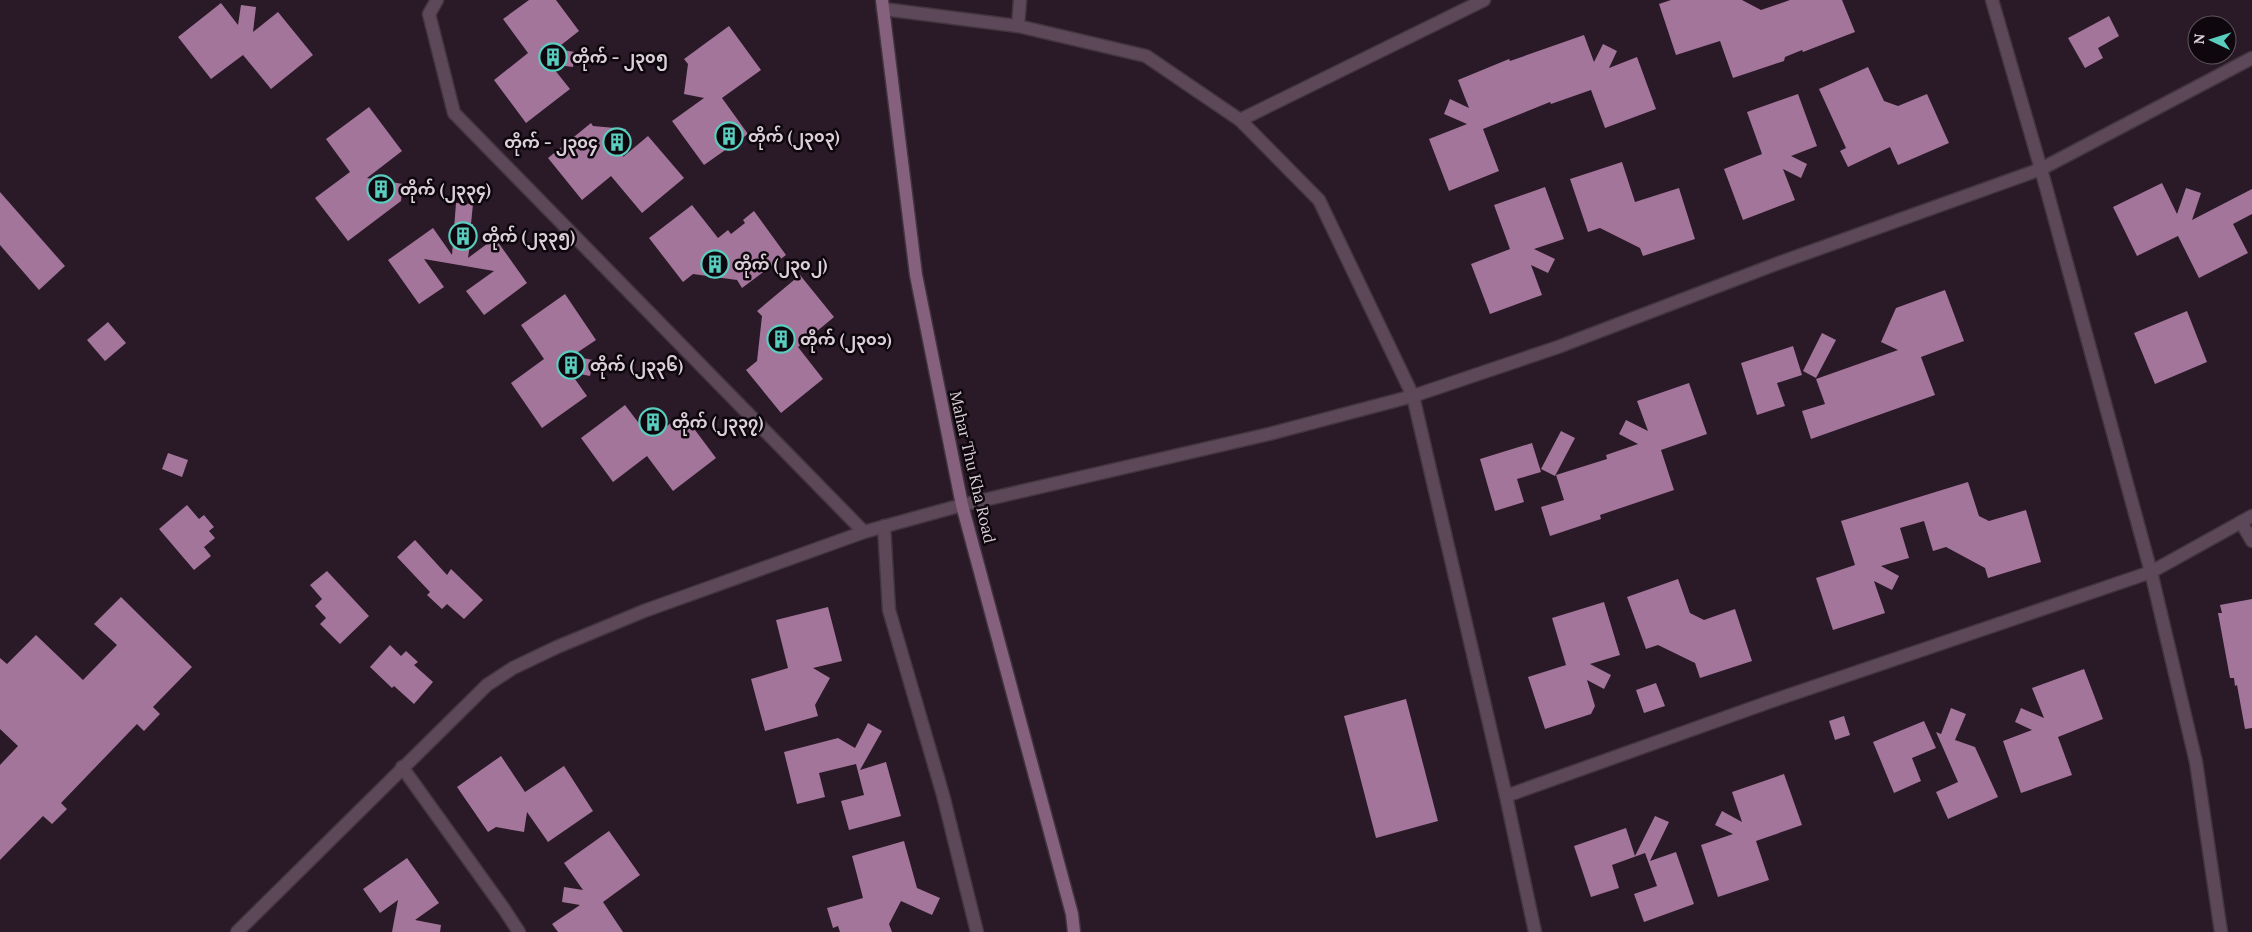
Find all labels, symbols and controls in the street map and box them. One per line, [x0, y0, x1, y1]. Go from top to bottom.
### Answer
north arrow [2187, 15, 2237, 65]
text: N [2190, 33, 2208, 45]
building icon: တိုက် - ၂၃၀၅ [538, 42, 568, 72]
place label: တိုက် - ၂၃၀၅ [572, 46, 668, 71]
building icon: တိုက် (၂၃၀၃) [714, 121, 744, 151]
place label: တိုက် (၂၃၀၃) [748, 125, 840, 150]
building icon: တိုက် - ၂၃၀၄ [602, 127, 632, 157]
place label: တိုက် - ၂၃၀၄ [504, 131, 598, 156]
building icon: တိုက် (၂၃၃၄) [366, 174, 396, 204]
place label: တိုက် (၂၃၃၄) [400, 178, 491, 203]
building icon: တိုက် (၂၃၃၅) [448, 221, 478, 251]
place label: တိုက် (၂၃၃၅) [482, 225, 575, 250]
building icon: တိုက် (၂၃၀၂) [700, 249, 730, 279]
place label: တိုက် (၂၃၀၂) [734, 253, 827, 278]
building icon: တိုက် (၂၃၀၁) [766, 324, 796, 354]
place label: တိုက် (၂၃၀၁) [800, 328, 892, 353]
building icon: တိုက် (၂၃၃၆) [556, 350, 586, 380]
place label: တိုက် (၂၃၃၆) [590, 354, 683, 379]
street label: Mahar Thu Kha Road [946, 389, 1000, 545]
building icon: တိုက် (၂၃၃၇) [638, 407, 668, 437]
place label: တိုက် (၂၃၃၇) [672, 411, 763, 436]

